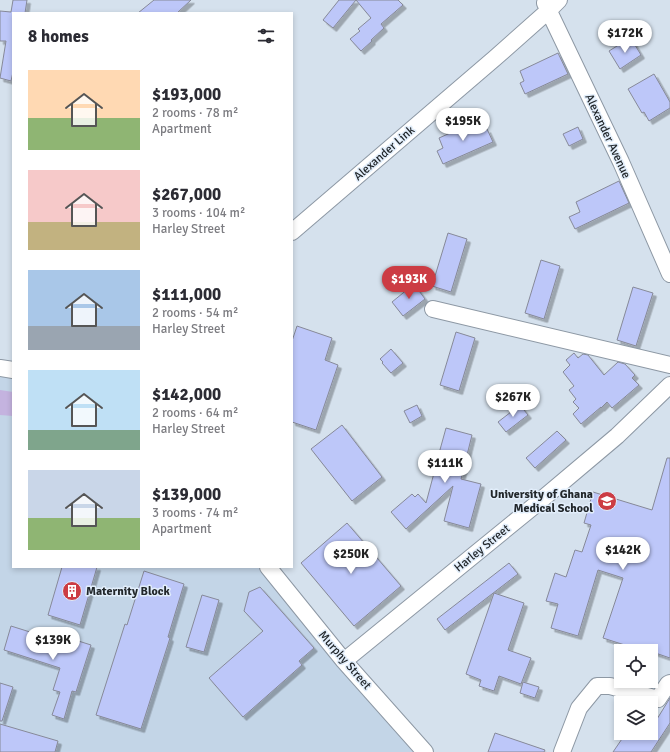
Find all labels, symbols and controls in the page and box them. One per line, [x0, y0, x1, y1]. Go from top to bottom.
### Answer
pin: $172K [597, 20, 653, 54]
icon: filters [255, 25, 277, 47]
text: $172K [607, 25, 643, 41]
text: 8 homes [28, 26, 89, 47]
text: $193,000 [152, 84, 221, 105]
icon: home [60, 86, 108, 134]
street label: Alexander Avenue [581, 92, 634, 181]
text: 2 rooms · 78 m² [152, 105, 238, 121]
pin: $195K [435, 108, 491, 142]
text: $195K [445, 113, 481, 129]
text: Apartment [152, 121, 212, 137]
street label: Alexander Link [351, 123, 418, 184]
text: $267,000 [152, 184, 221, 205]
icon: home [60, 186, 108, 234]
text: 3 rooms · 104 m² [152, 205, 245, 221]
text: Harley Street [152, 221, 225, 237]
pin: $193K [381, 266, 437, 300]
text: $193K [391, 271, 427, 287]
text: $111,000 [152, 284, 221, 305]
icon: home [60, 286, 108, 334]
text: 2 rooms · 54 m² [152, 305, 238, 321]
text: Harley Street [152, 321, 225, 337]
text: $142,000 [152, 384, 221, 405]
pin: $267K [485, 384, 541, 418]
icon: home [60, 386, 108, 434]
text: $267K [495, 389, 531, 405]
text: 2 rooms · 64 m² [152, 405, 238, 421]
text: Harley Street [152, 421, 225, 437]
pin: $111K [417, 450, 473, 484]
text: $111K [427, 455, 463, 471]
text: $139,000 [152, 484, 221, 505]
icon: home [60, 486, 108, 534]
place label: University of Ghana Medical School [490, 487, 593, 516]
school or university icon: University of Ghana Medical School [596, 490, 618, 512]
text: 3 rooms · 74 m² [152, 505, 238, 521]
text: Apartment [152, 521, 212, 537]
street label: Harley Street [451, 521, 513, 575]
pin: $142K [595, 537, 651, 571]
pin: $250K [323, 541, 379, 575]
text: $142K [605, 542, 641, 558]
text: $250K [333, 546, 369, 562]
building icon: Maternity Block [61, 580, 83, 602]
place label: Maternity Block [86, 584, 170, 599]
pin: $139K [25, 627, 81, 661]
street label: Murphy Street [315, 628, 374, 693]
text: $139K [35, 632, 71, 648]
map controls [614, 644, 658, 740]
button: locate [614, 644, 658, 688]
button: layers [614, 696, 658, 740]

